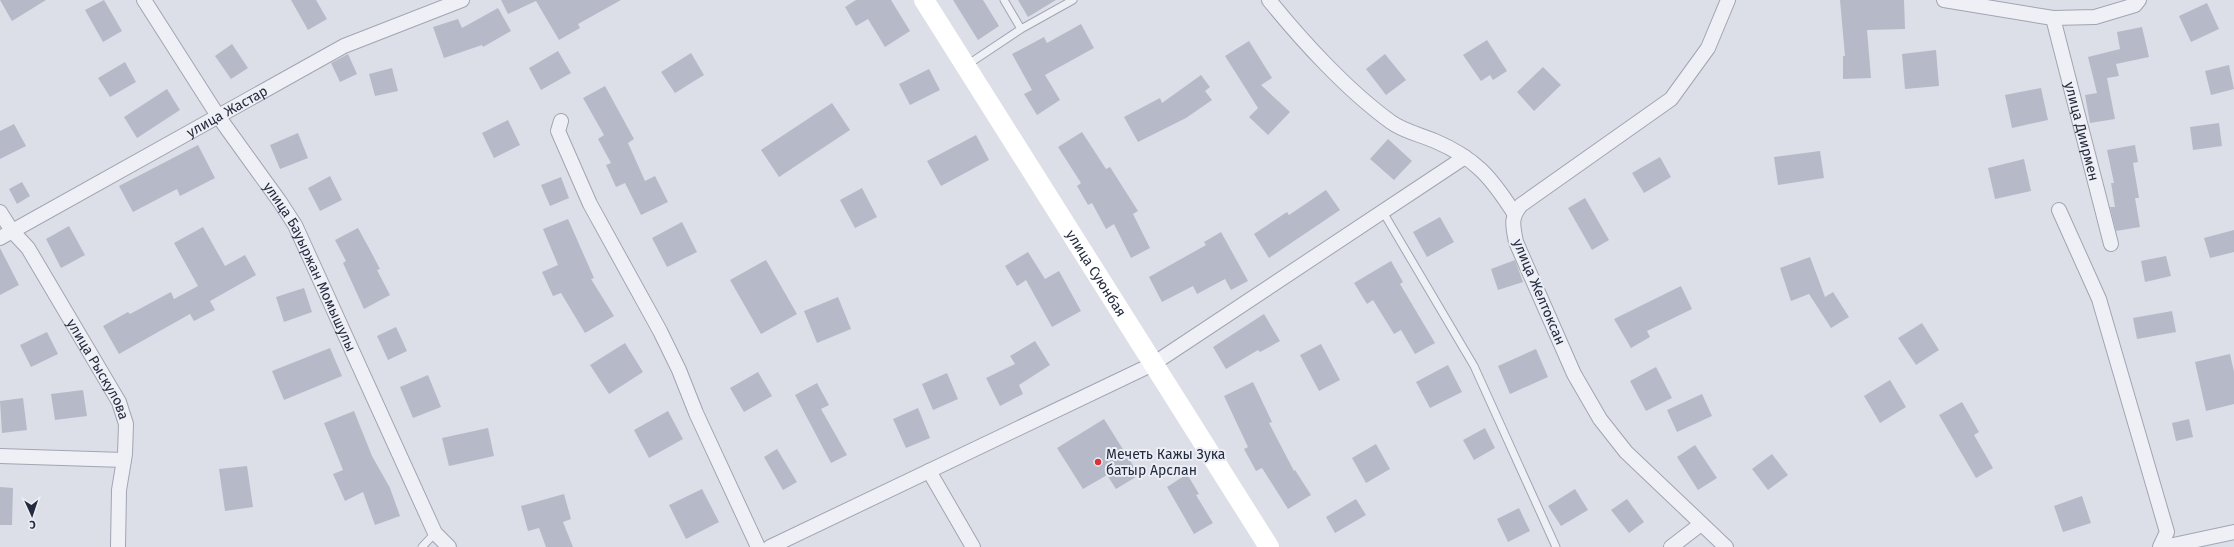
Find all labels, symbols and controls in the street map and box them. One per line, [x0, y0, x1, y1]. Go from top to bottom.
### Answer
street label: улица Диирмен [2061, 80, 2103, 183]
street label: улица Жастар [183, 82, 271, 141]
street label: улица Бауыржан Момышулы [260, 179, 360, 354]
street label: улица Суюнбая [1063, 227, 1130, 320]
street label: улица Желтоксан [1509, 237, 1569, 347]
street label: улица Рыскулова [63, 316, 133, 422]
place label: Мечеть Кажы Зука батыр Арслан [1106, 446, 1225, 479]
marker: Мечеть Кажы Зука батыр Арслан [1093, 457, 1103, 467]
north arrow [12, 495, 52, 535]
text: С [28, 518, 36, 531]

